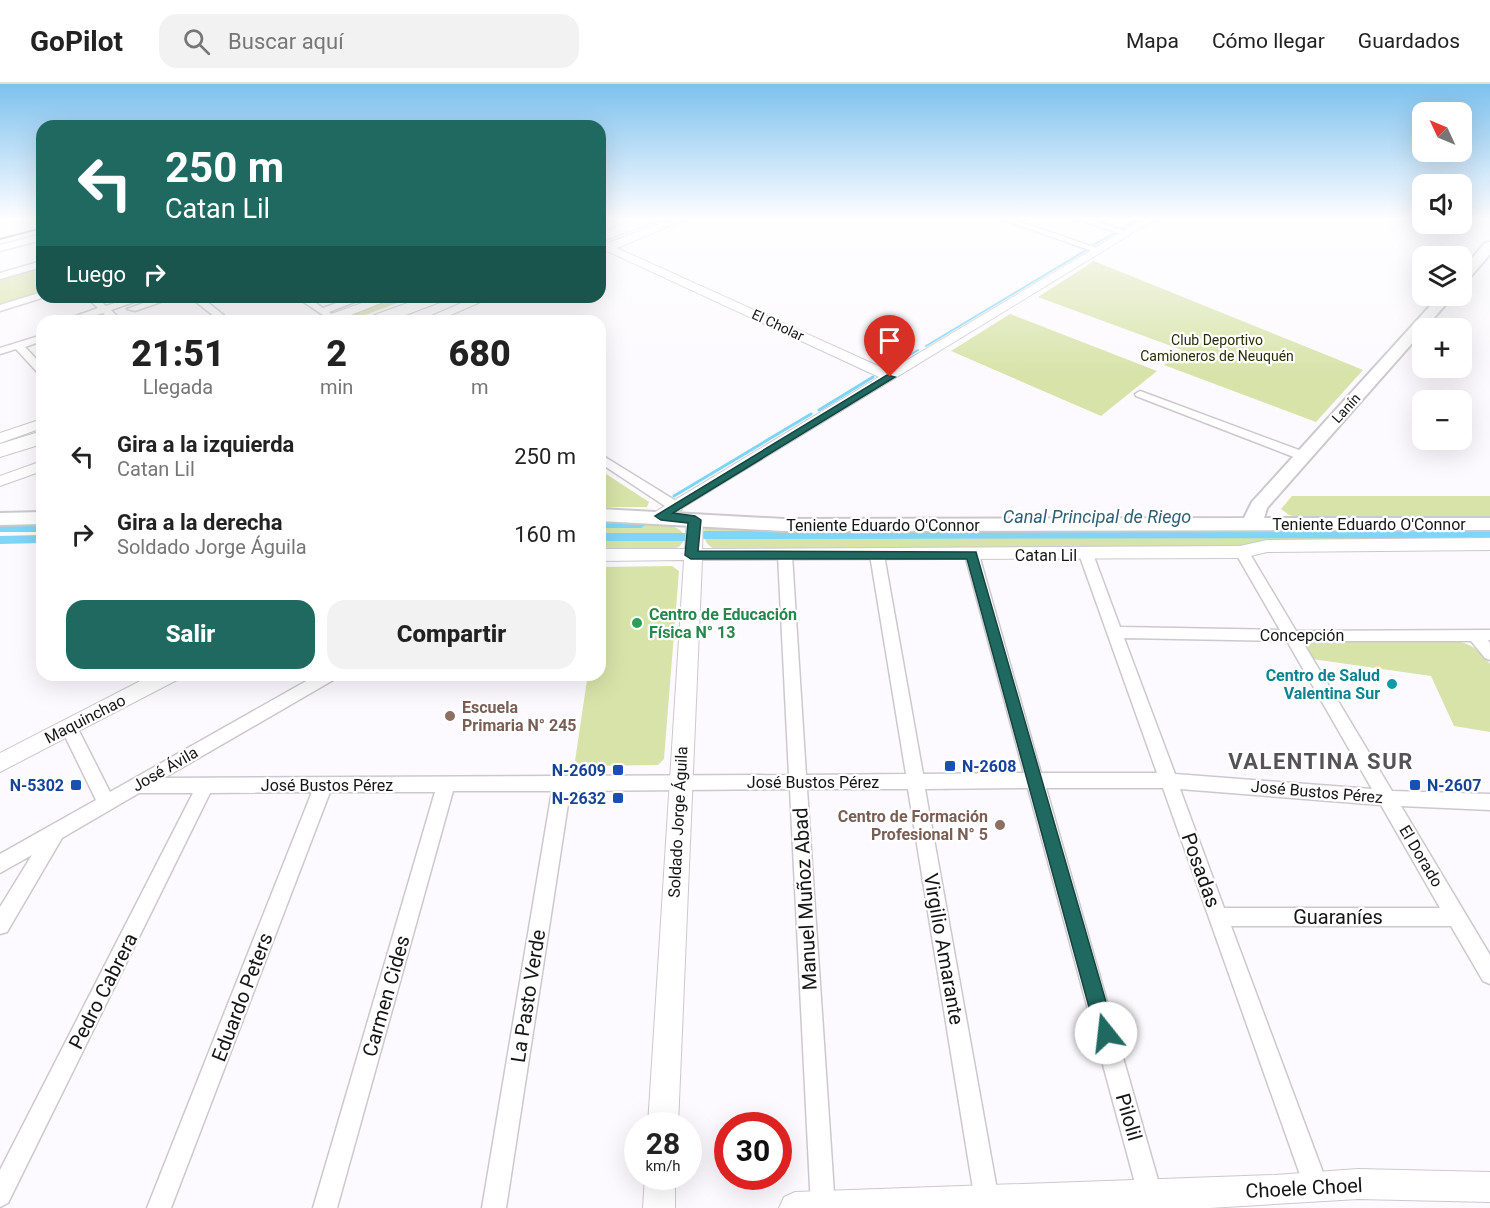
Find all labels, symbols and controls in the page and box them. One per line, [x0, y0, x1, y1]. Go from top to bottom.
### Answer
search box [159, 14, 579, 68]
text: GoPilot [30, 25, 123, 58]
icon: search [180, 25, 213, 58]
text: Buscar aquí [228, 29, 344, 54]
text: Mapa [1126, 29, 1179, 53]
text: Cómo llegar [1212, 29, 1325, 53]
text: Guardados [1358, 29, 1460, 53]
north arrow [1412, 102, 1472, 162]
map controls [1412, 102, 1472, 450]
text: 250 m [165, 143, 284, 192]
icon: left [66, 144, 144, 222]
button: sound [1412, 174, 1472, 234]
text: Catan Lil [165, 193, 270, 225]
button: layers [1412, 246, 1472, 306]
icon: right [138, 258, 171, 291]
text: Luego [66, 262, 126, 287]
street label: El Cholar [750, 306, 807, 344]
pin [864, 315, 915, 377]
button: + [1412, 318, 1472, 378]
icon: arrive [873, 324, 906, 357]
park label: Club Deportivo Camioneros de Neuquén [1140, 332, 1294, 364]
text: 21:51 [131, 333, 225, 375]
text: 2 [326, 333, 347, 375]
text: 680 [449, 333, 511, 375]
text: Llegada [143, 375, 213, 399]
text: min [320, 375, 353, 399]
text: m [471, 375, 488, 399]
street label: Lanín [1329, 390, 1363, 426]
button: − [1412, 390, 1472, 450]
text: Gira a la izquierda [117, 432, 294, 457]
icon: left [66, 440, 99, 473]
text: 250 m [514, 444, 576, 469]
text: Catan Lil [117, 457, 195, 481]
water label: Canal Principal de Riego [1003, 506, 1191, 527]
text: Gira a la derecha [117, 510, 283, 535]
street label: Teniente Eduardo O'Connor [1272, 515, 1466, 534]
street label: Teniente Eduardo O'Connor [786, 516, 980, 535]
icon: right [66, 518, 99, 551]
text: 160 m [514, 522, 576, 547]
text: Soldado Jorge Águila [117, 535, 307, 559]
street label: Catan Lil [1015, 546, 1077, 565]
button: Salir [66, 600, 315, 669]
button: Compartir [327, 600, 576, 669]
place label: Centro de Educación Física N° 13 [649, 605, 797, 642]
marker: Centro de Educación Física N° 13 [630, 616, 644, 630]
street label: Concepción [1260, 626, 1344, 645]
place label: Centro de Salud Valentina Sur [1266, 666, 1380, 703]
marker: Centro de Salud Valentina Sur [1385, 677, 1399, 691]
street label: Maquinchao [41, 690, 129, 748]
place label: Escuela Primaria N° 245 [462, 698, 577, 735]
marker: Escuela Primaria N° 245 [443, 709, 457, 723]
street label: José Ávila [129, 743, 201, 795]
street label: Soldado Jorge Águila [665, 746, 691, 898]
district label: VALENTINA SUR [1228, 749, 1414, 774]
place label: N-2608 [962, 757, 1016, 776]
marker: N-2608 [943, 759, 957, 773]
place label: N-2609 [552, 761, 606, 780]
marker: N-2609 [611, 763, 625, 777]
street label: José Bustos Pérez [747, 773, 879, 792]
place label: N-5302 [10, 776, 64, 795]
street label: José Bustos Pérez [261, 776, 393, 795]
place label: N-2607 [1427, 776, 1481, 795]
street label: José Bustos Pérez [1250, 777, 1384, 807]
marker: N-5302 [69, 778, 83, 792]
marker: N-2607 [1408, 778, 1422, 792]
place label: N-2632 [552, 789, 606, 808]
marker: N-2632 [611, 791, 625, 805]
street label: Manuel Muñoz Abad [788, 807, 822, 991]
place label: Centro de Formación Profesional N° 5 [838, 807, 988, 844]
marker: Centro de Formación Profesional N° 5 [993, 818, 1007, 832]
street label: El Dorado [1395, 822, 1447, 890]
street label: Posadas [1176, 829, 1226, 911]
street label: Virgilio Amarante [919, 871, 969, 1027]
street label: Guaraníes [1293, 905, 1383, 929]
street label: La Pasto Verde [506, 928, 550, 1064]
street label: Pedro Cabrera [63, 929, 143, 1053]
street label: Eduardo Peters [206, 929, 278, 1065]
street label: Carmen Cides [357, 933, 415, 1059]
position arrow [1074, 1001, 1138, 1065]
street label: Pilolil [1111, 1090, 1147, 1144]
speed limit sign: 30 [714, 1112, 792, 1190]
text: 28 [646, 1126, 680, 1161]
text: km/h [645, 1157, 681, 1175]
street label: Choele Choel [1245, 1173, 1363, 1203]

